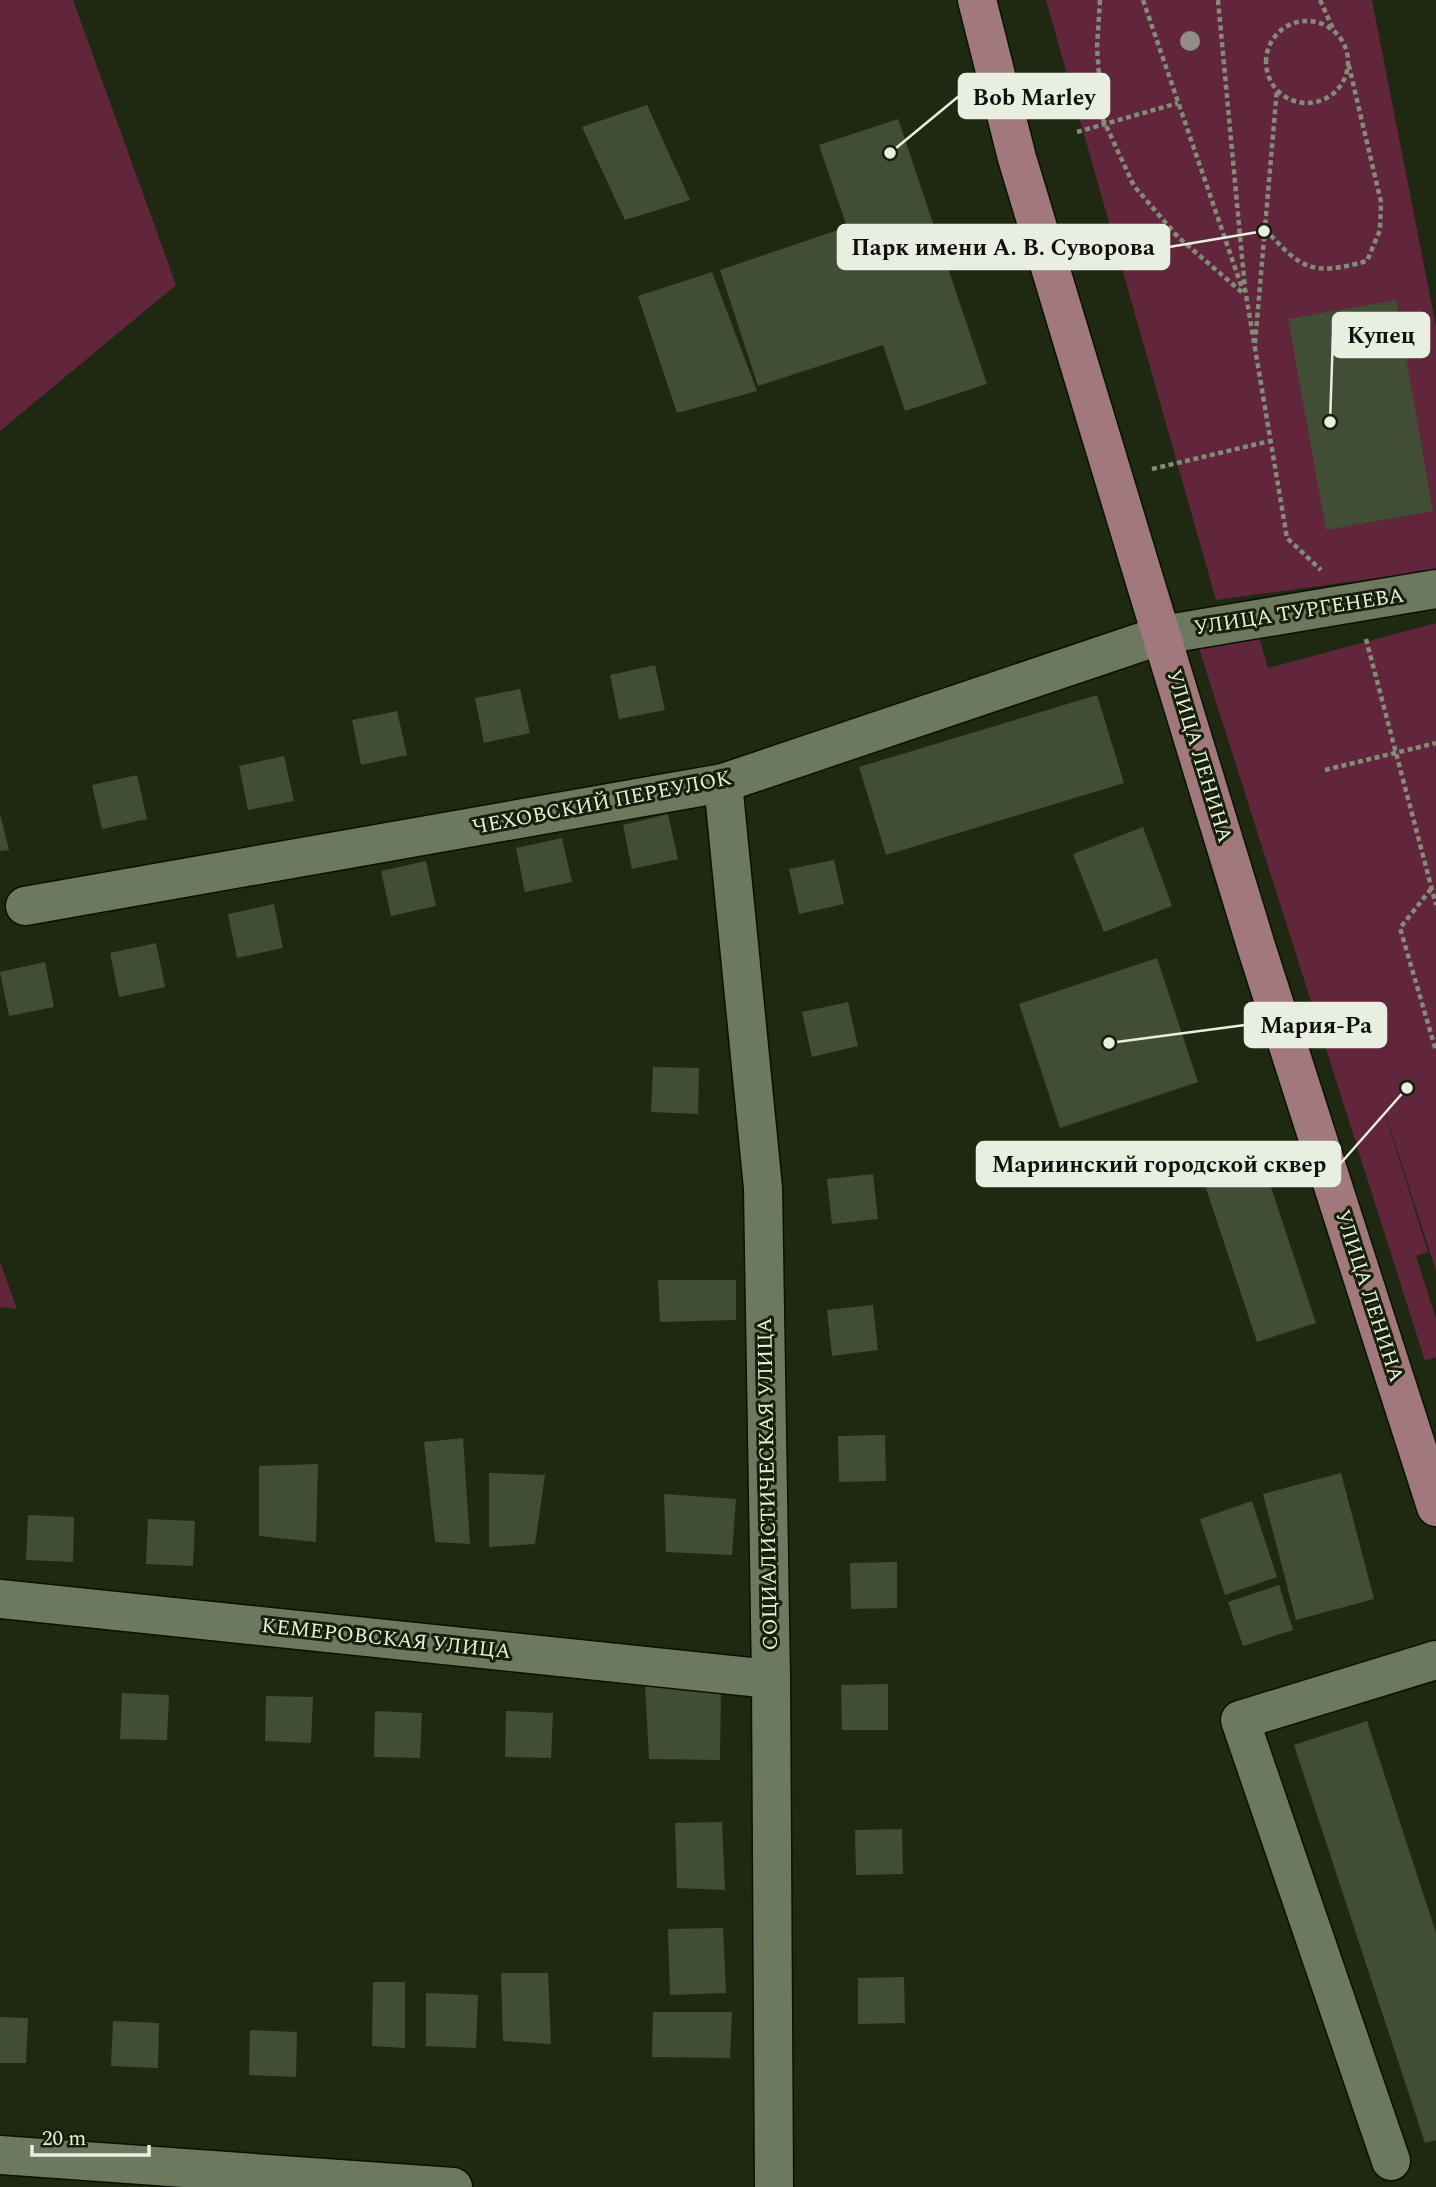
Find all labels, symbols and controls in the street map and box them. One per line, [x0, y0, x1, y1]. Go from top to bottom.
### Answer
callout: Bob Marley [959, 74, 1109, 118]
text: Bob Marley [973, 81, 1097, 116]
callout: Парк имени А. В. Суворова [838, 225, 1169, 269]
text: Парк имени А. В. Суворова [851, 231, 1155, 266]
callout: Купец [1333, 313, 1429, 357]
text: Купец [1347, 319, 1415, 354]
street label: УЛИЦА ТУРГЕНЕВА [1192, 580, 1407, 644]
street label: УЛИЦА ЛЕНИНА [1157, 665, 1241, 847]
street label: ЧЕХОВСКИЙ ПЕРЕУЛОК [470, 762, 734, 844]
callout: Мария-Ра [1245, 1003, 1386, 1047]
text: Мария-Ра [1260, 1009, 1372, 1044]
callout: Мариинский городской сквер [977, 1142, 1340, 1186]
text: Мариинский городской сквер [992, 1148, 1326, 1183]
street label: УЛИЦА ЛЕНИНА [1326, 1206, 1412, 1387]
street label: СОЦИАЛИСТИЧЕСКАЯ УЛИЦА [749, 1317, 787, 1651]
street label: КЕМЕРОВСКАЯ УЛИЦА [260, 1610, 513, 1668]
scale bar [32, 2114, 149, 2158]
text: 20 m [42, 2123, 86, 2155]

